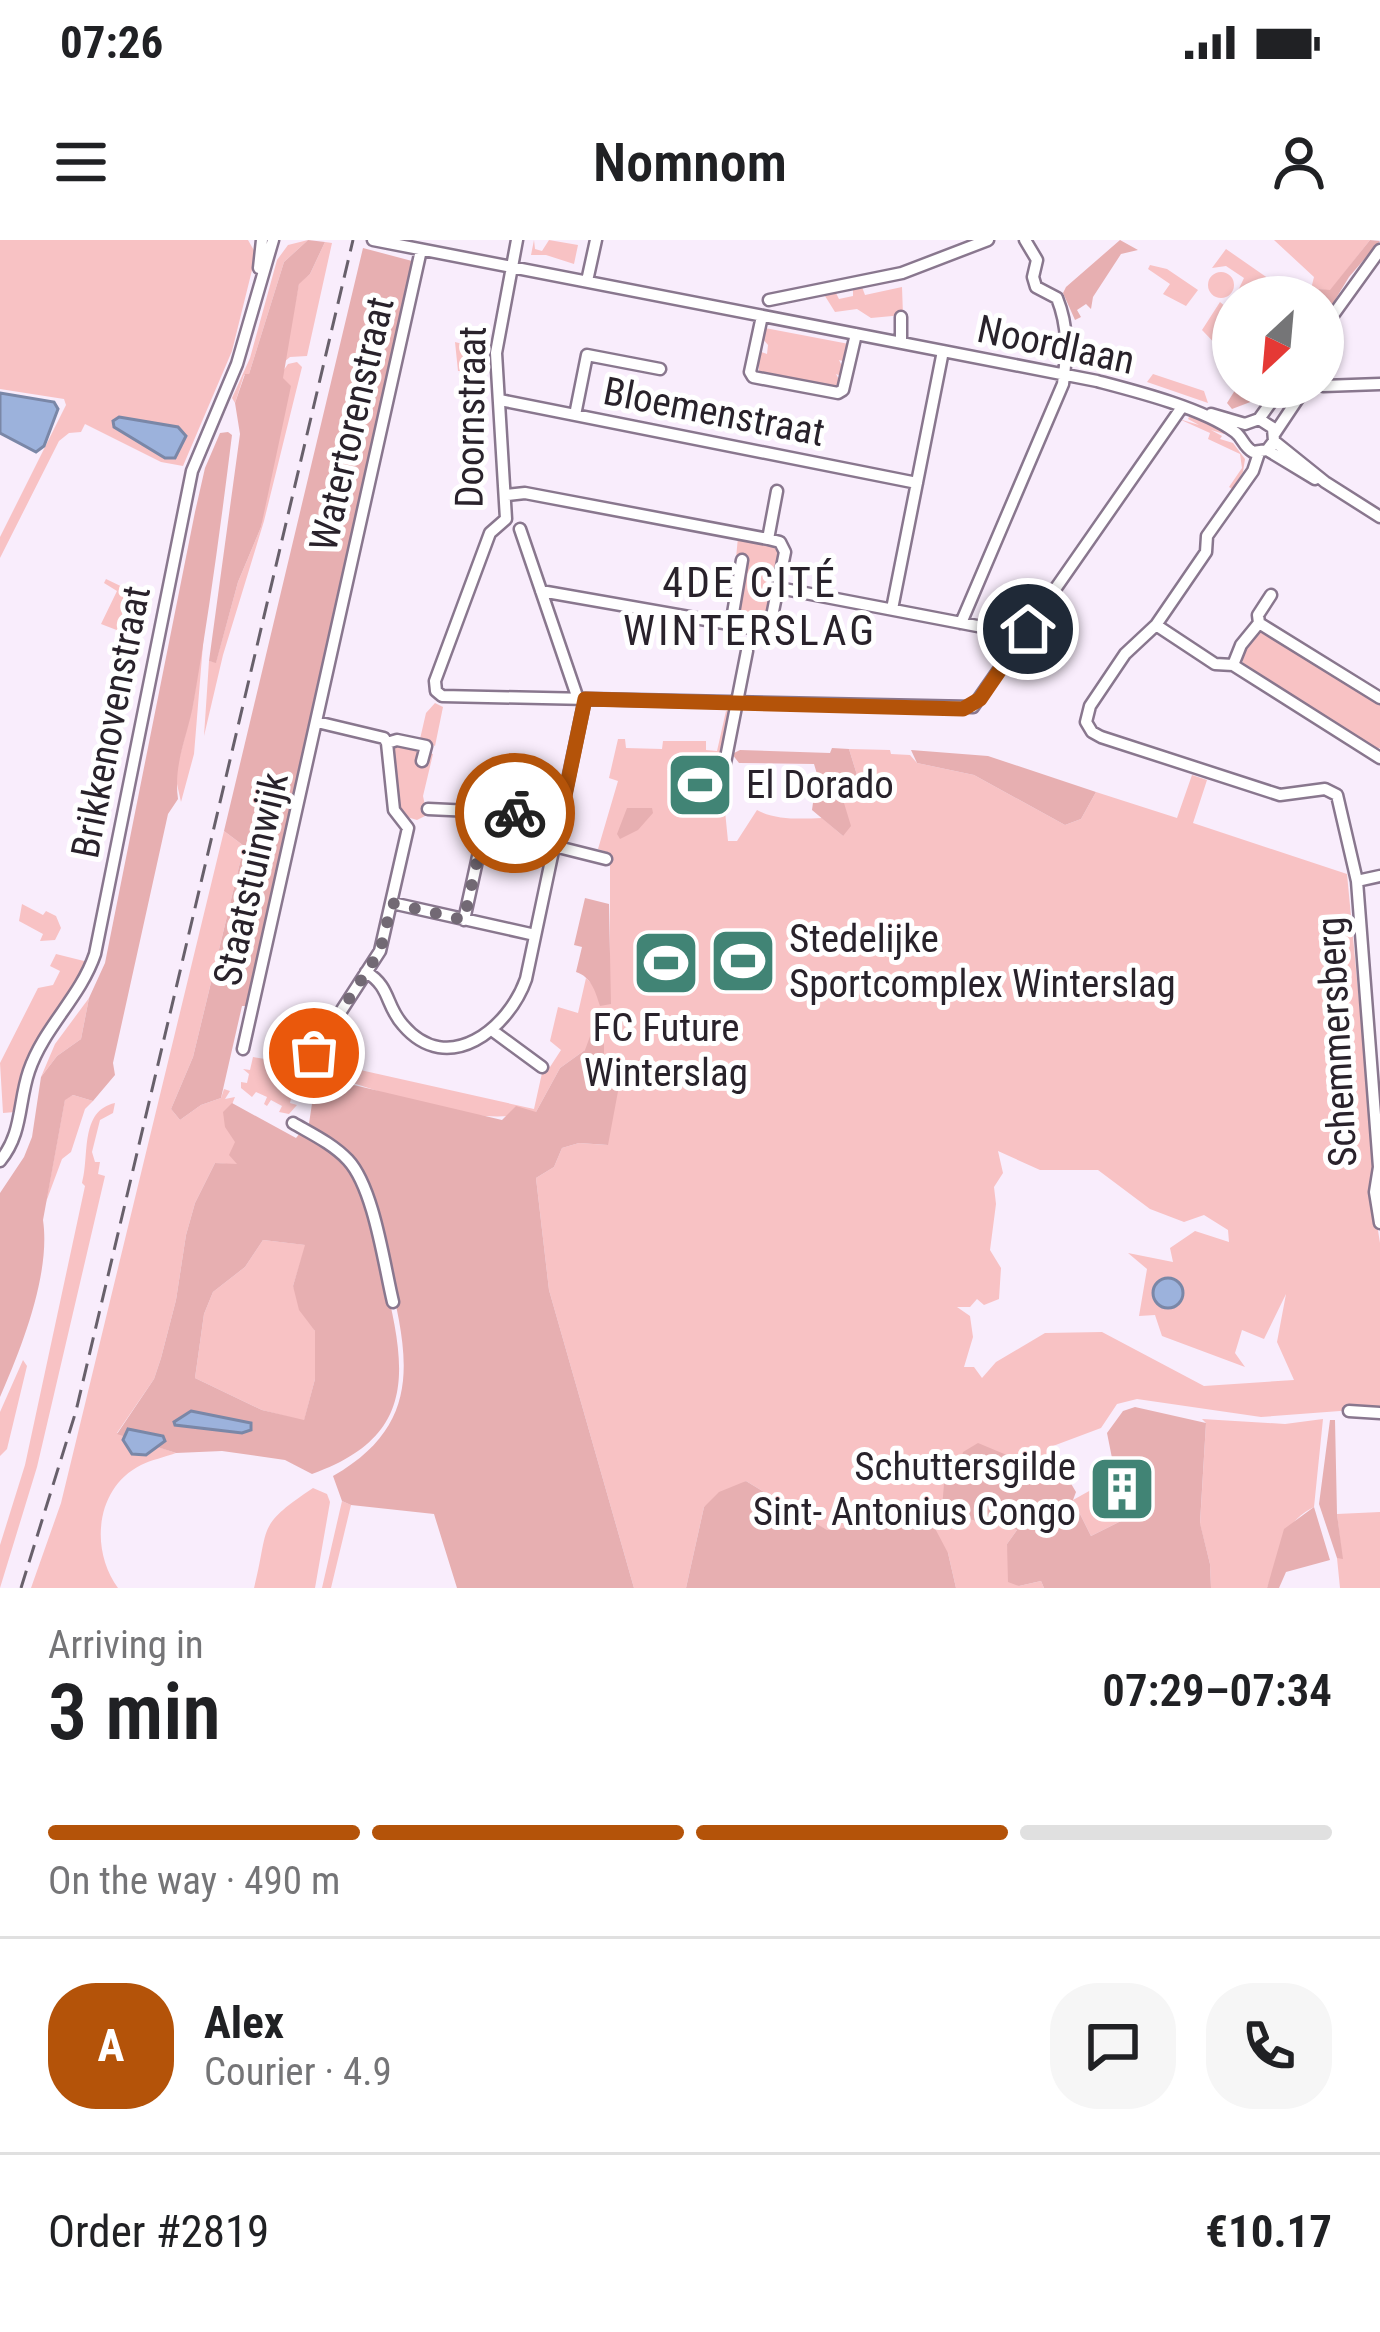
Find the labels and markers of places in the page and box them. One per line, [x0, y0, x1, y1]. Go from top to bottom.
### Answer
pin [977, 578, 1079, 680]
sports icon: El Dorado [665, 750, 735, 820]
place label: El Dorado [746, 762, 894, 808]
place label: Stedelijke Sportcomplex Winterslag [789, 916, 1176, 1007]
sports icon: Stedelijke Sportcomplex Winterslag [708, 926, 778, 996]
sports icon: FC Future Winterslag [631, 928, 701, 998]
pin [263, 1002, 365, 1104]
place label: FC Future Winterslag [584, 1005, 748, 1096]
place label: Schuttersgilde Sint- Antonius Congo [753, 1444, 1076, 1535]
building icon: Schuttersgilde Sint- Antonius Congo [1087, 1454, 1157, 1524]

